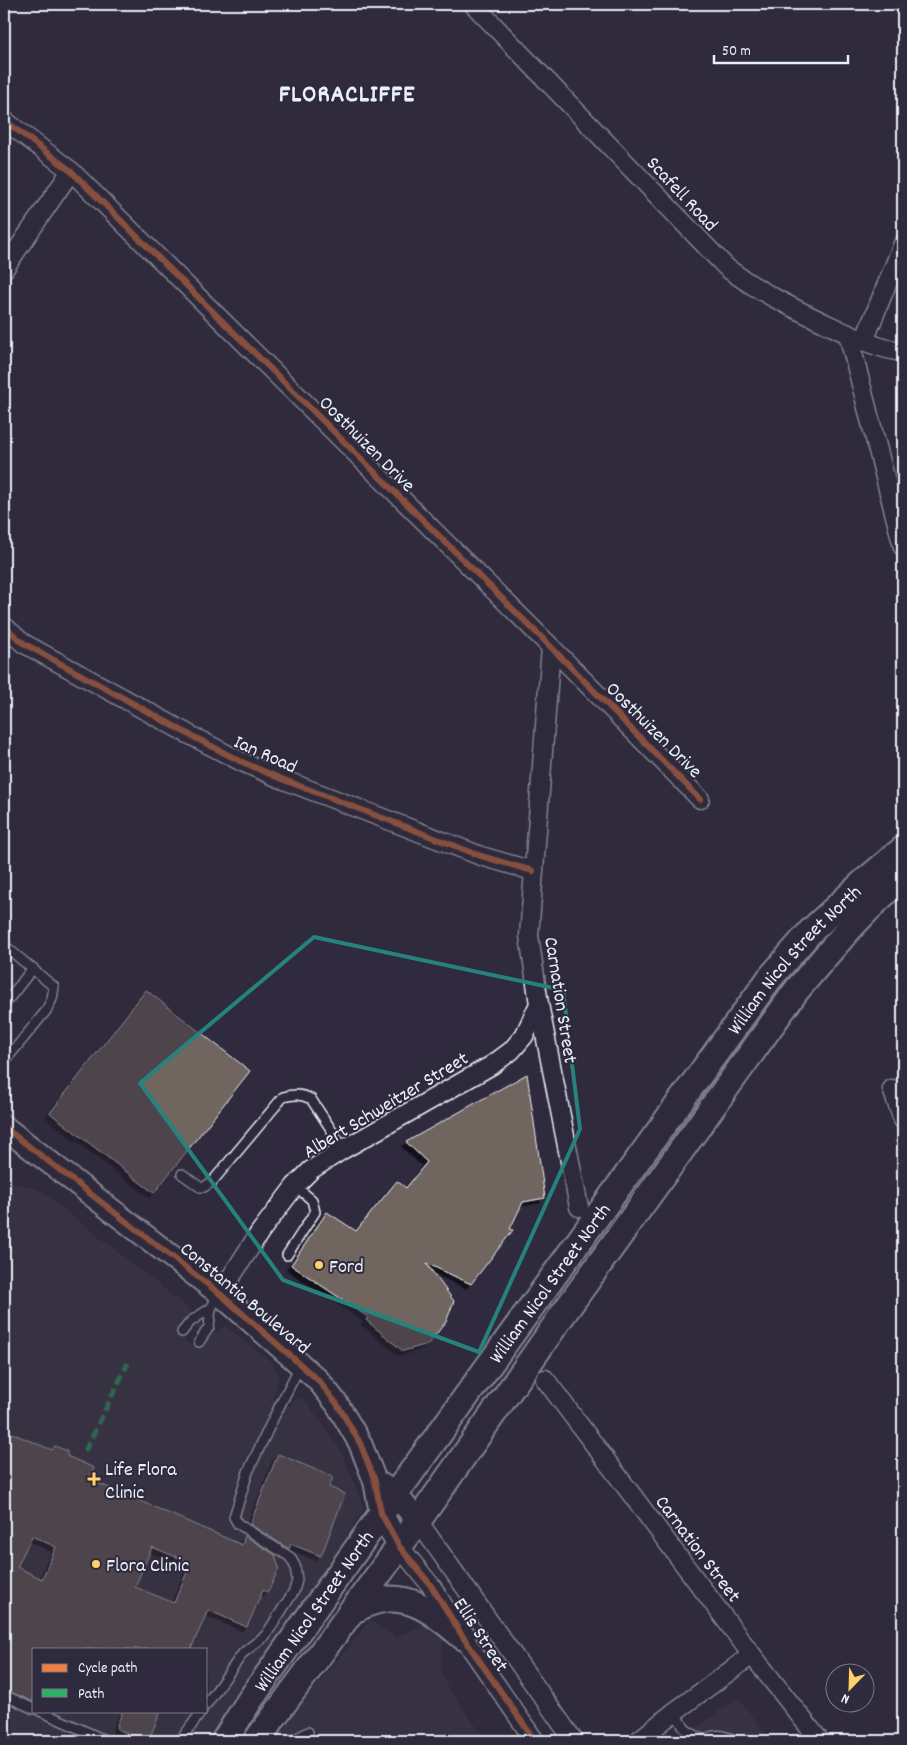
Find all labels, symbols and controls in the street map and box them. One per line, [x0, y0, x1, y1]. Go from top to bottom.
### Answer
scale bar [714, 32, 848, 64]
text: 50 m [722, 41, 751, 63]
district label: FLORACLIFFE [279, 78, 415, 114]
street label: Scafell Road [639, 151, 723, 239]
street label: Oosthuizen Drive [311, 391, 421, 500]
street label: Oosthuizen Drive [598, 677, 708, 786]
street label: Ian Road [229, 729, 301, 782]
street label: William Nicol Street North [722, 880, 869, 1042]
street label: Carnation Street [535, 935, 583, 1066]
street label: Albert Schweitzer Street [299, 1046, 474, 1167]
street label: William Nicol Street North [484, 1198, 619, 1370]
street label: Constantia Boulevard [173, 1236, 315, 1362]
place label: Ford [329, 1254, 364, 1282]
marker: Ford [313, 1259, 325, 1271]
place label: Life Flora Clinic [105, 1457, 177, 1508]
marker: Life Flora Clinic [87, 1472, 101, 1486]
street label: Carnation Street [647, 1490, 746, 1609]
street label: William Nicol Street North [249, 1526, 382, 1699]
place label: Flora Clinic [106, 1553, 189, 1581]
marker: Flora Clinic [90, 1558, 102, 1570]
street label: Ellis Street [445, 1593, 514, 1678]
legend [32, 1648, 208, 1712]
text: Cycle path [78, 1658, 138, 1680]
north arrow [824, 1662, 874, 1712]
text: Path [78, 1684, 104, 1706]
text: N [839, 1688, 853, 1709]

